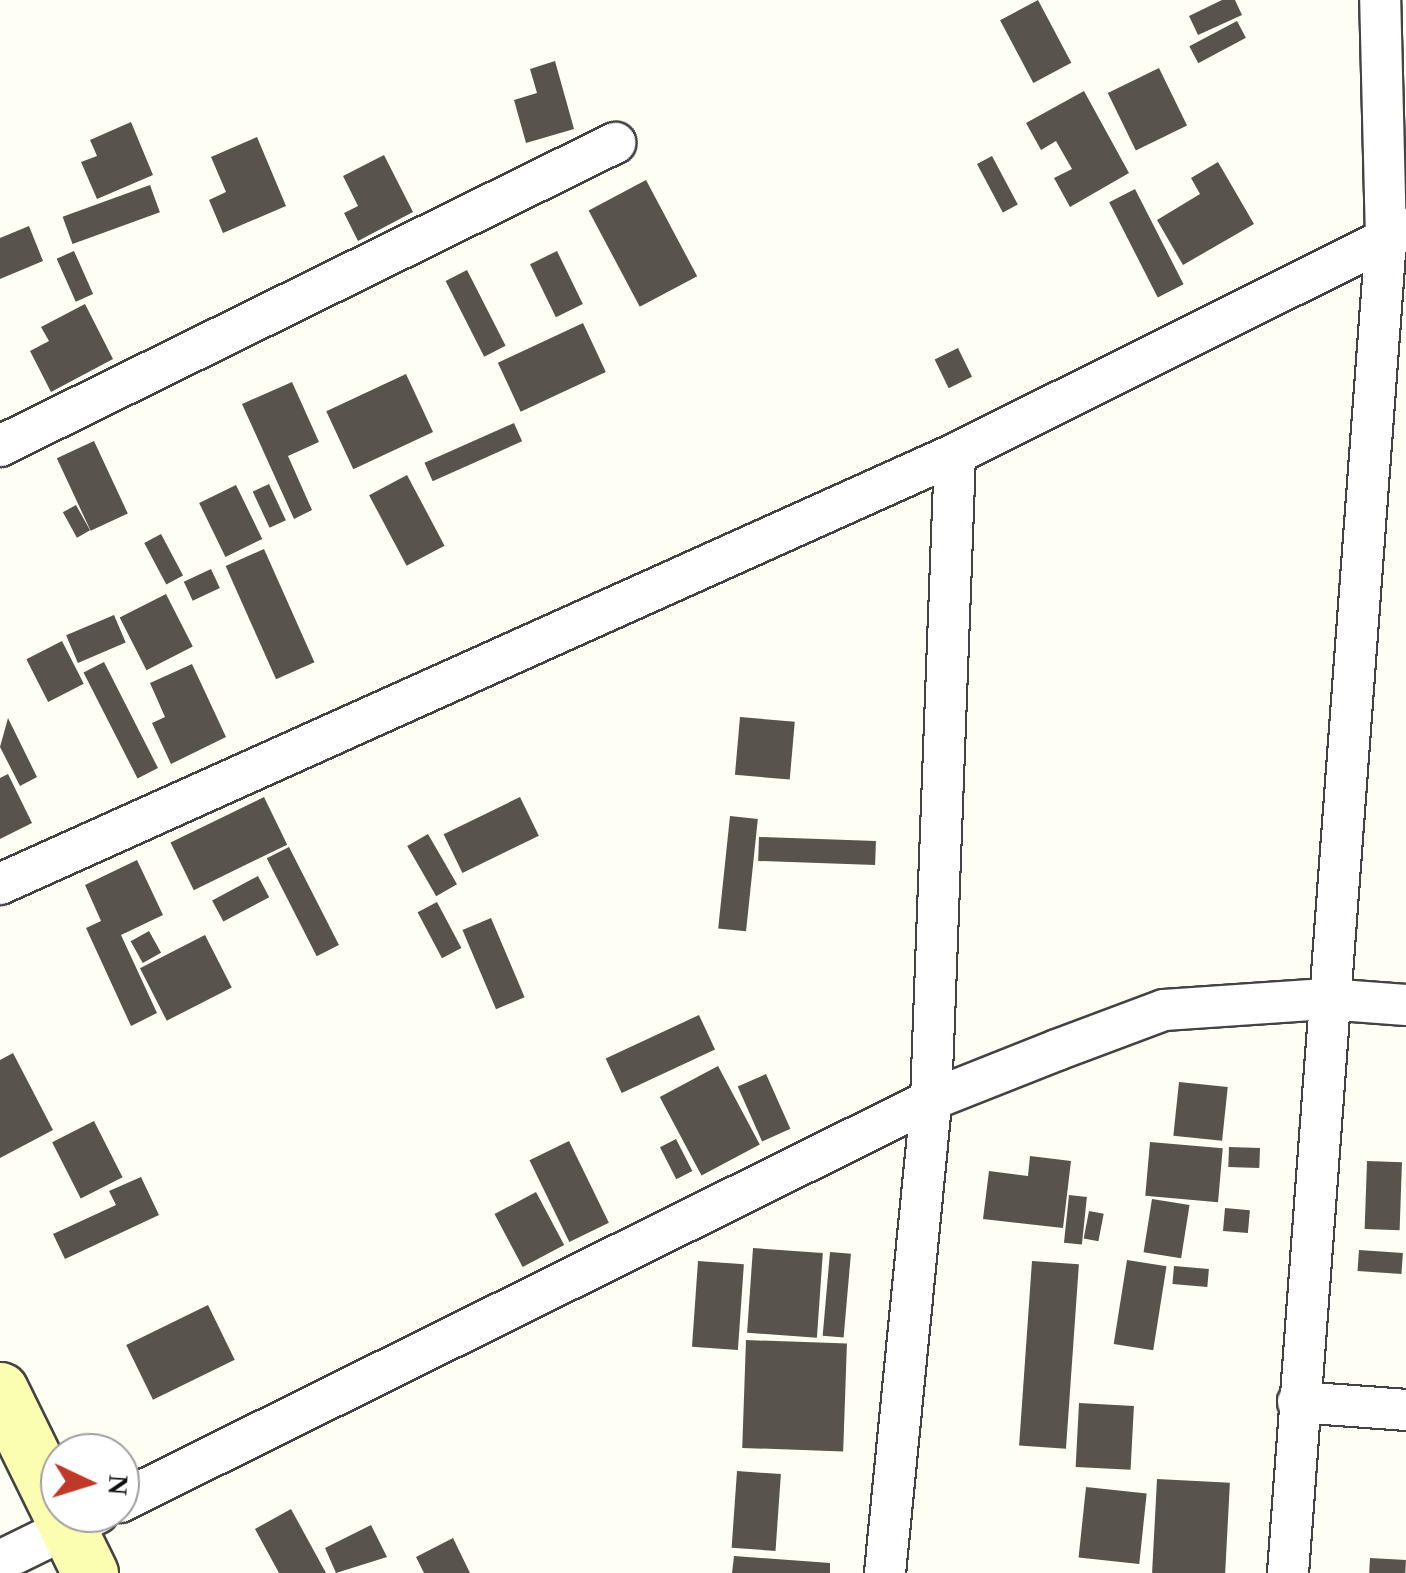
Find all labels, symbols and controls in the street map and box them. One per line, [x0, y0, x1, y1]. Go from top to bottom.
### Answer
north arrow [40, 1433, 140, 1533]
text: N [102, 1474, 135, 1496]

